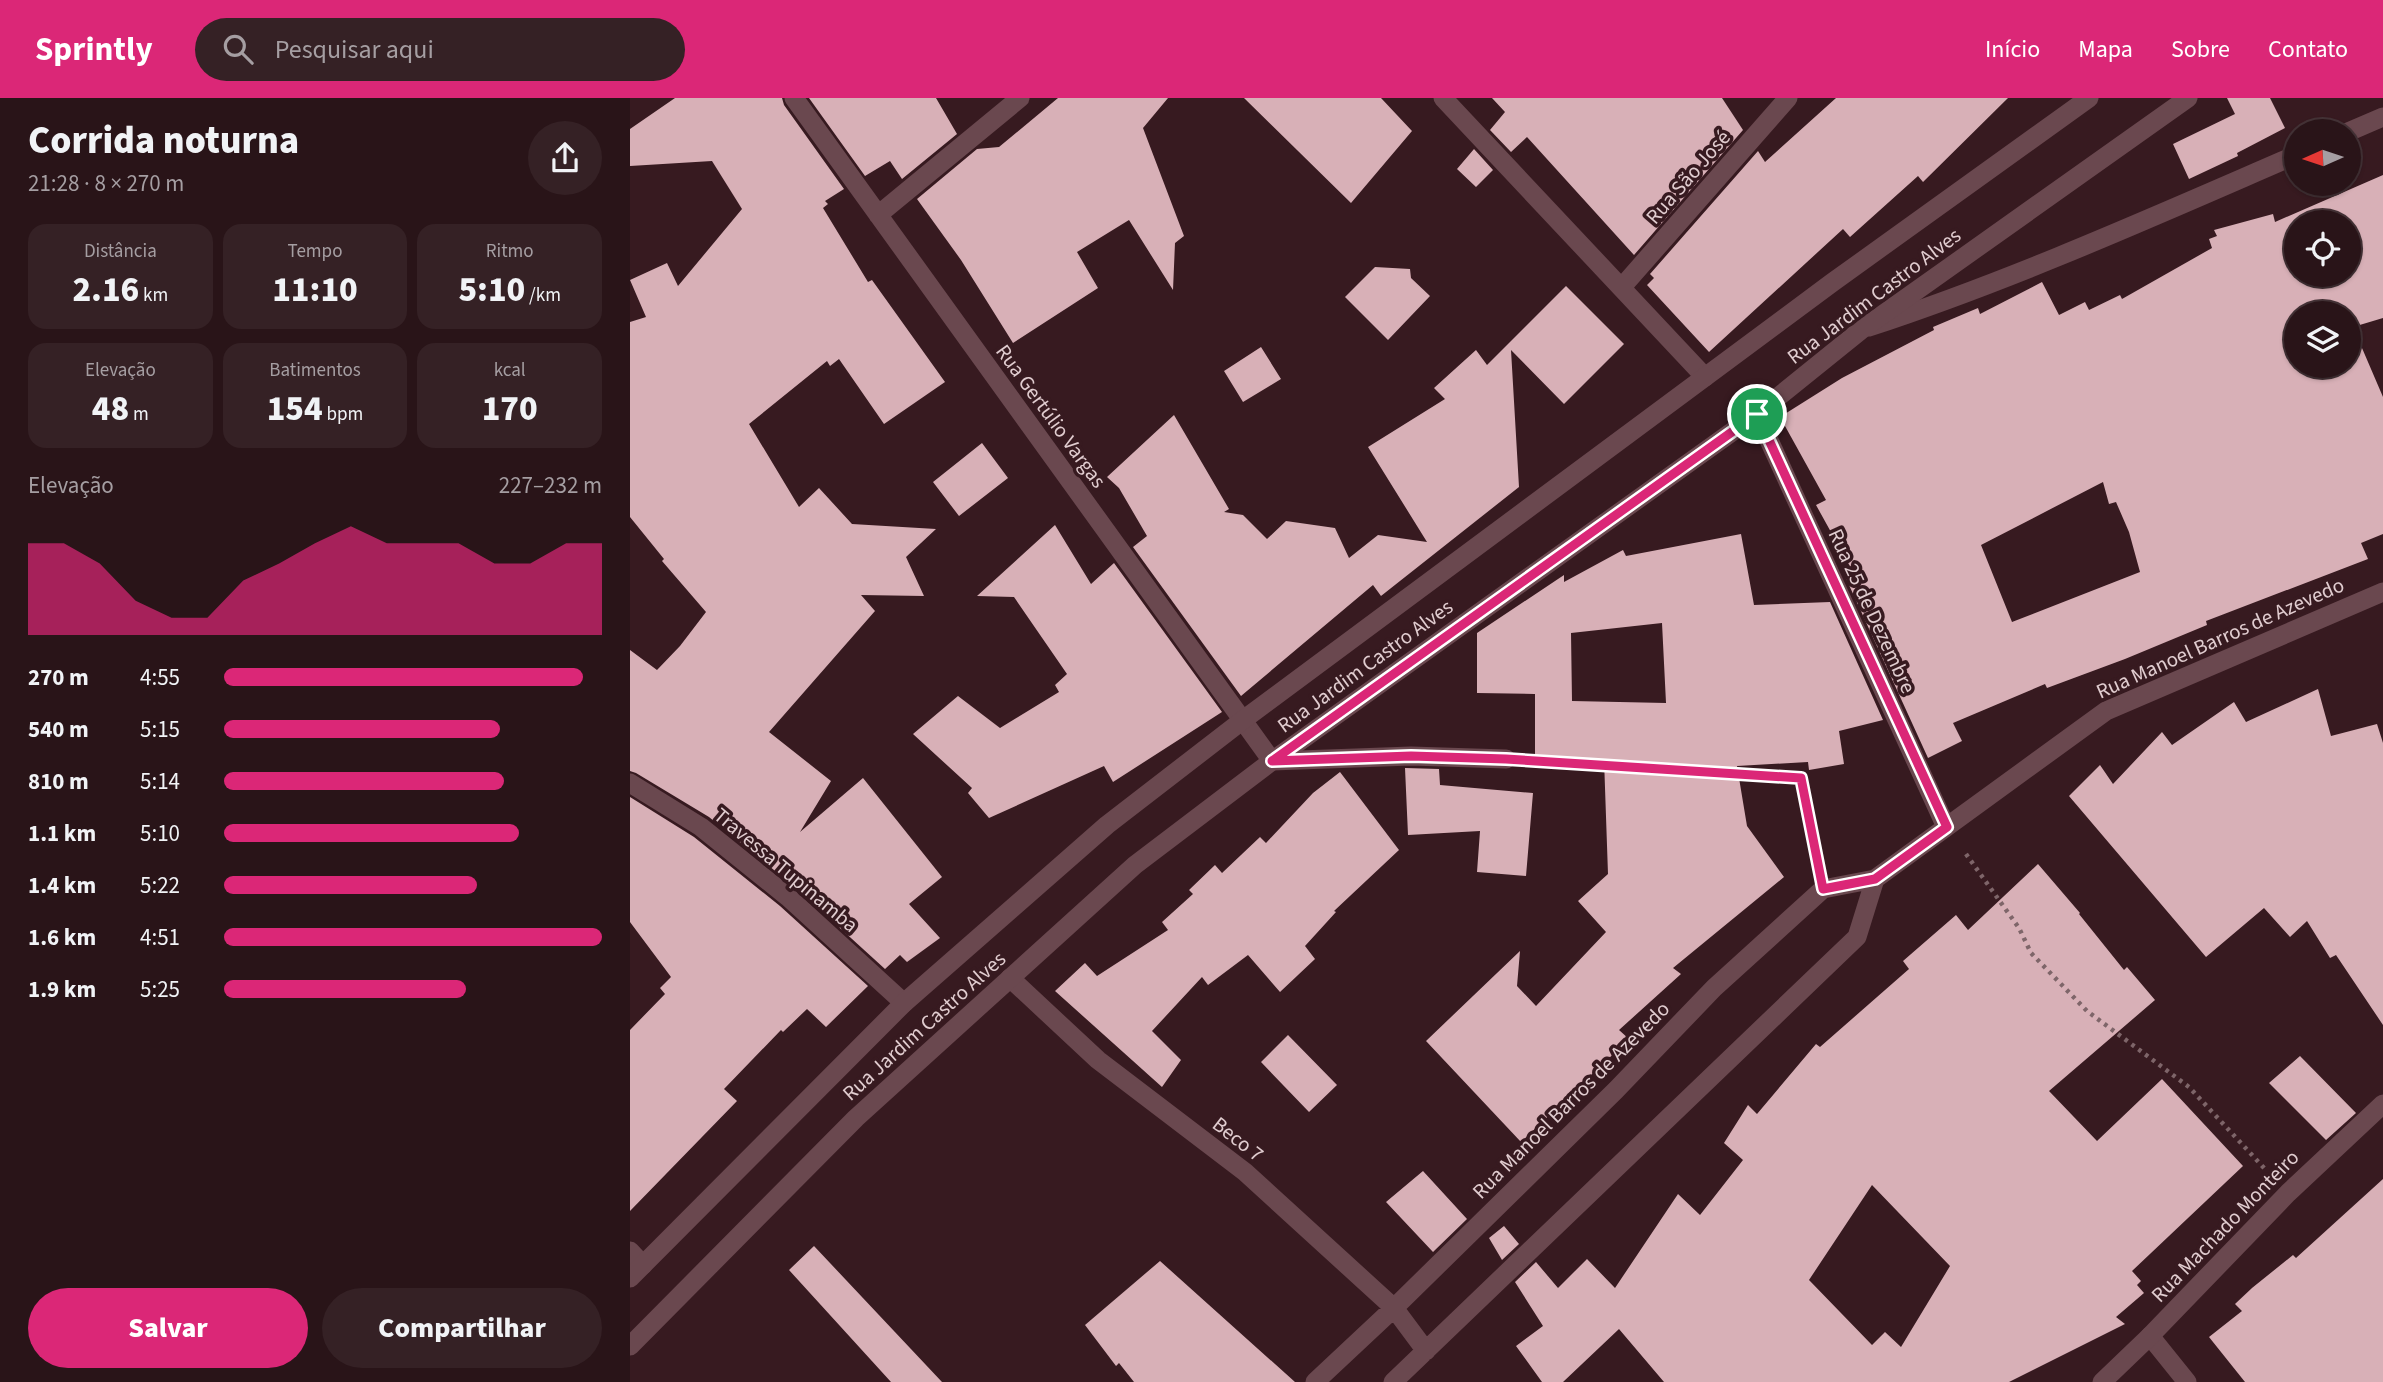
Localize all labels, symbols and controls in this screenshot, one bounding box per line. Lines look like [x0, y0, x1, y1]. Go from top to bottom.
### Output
search box [195, 18, 685, 81]
text: Sprintly [35, 26, 153, 73]
icon: search [219, 30, 257, 68]
text: Pesquisar aqui [275, 31, 434, 68]
text: Início [1985, 32, 2040, 67]
text: Mapa [2078, 32, 2133, 67]
text: Sobre [2171, 32, 2230, 67]
text: Contato [2268, 32, 2348, 67]
text: Corrida noturna [28, 114, 299, 168]
north arrow [2284, 119, 2361, 196]
map controls [2284, 119, 2361, 378]
button: share [528, 121, 602, 195]
street label: Rua São José [1639, 123, 1737, 231]
text: 21:28 · 8 × 270 m [28, 167, 184, 200]
button: locate [2284, 210, 2361, 287]
street label: Rua Jardim Castro Alves [1781, 220, 1967, 371]
text: Distância [84, 238, 157, 265]
text: Tempo [288, 238, 342, 265]
text: Ritmo [486, 238, 534, 265]
text: 2.16 [72, 265, 139, 315]
text: 11:10 [272, 265, 358, 315]
text: 5:10 [458, 265, 525, 315]
text: km [139, 282, 168, 309]
text: /km [525, 282, 561, 309]
button: layers [2284, 301, 2361, 378]
street label: Rua Gertúlio Vargas [989, 338, 1114, 494]
text: Elevação [85, 357, 156, 384]
text: Batimentos [269, 357, 361, 384]
text: kcal [494, 357, 526, 384]
text: 48 [92, 384, 129, 434]
text: 154 [267, 384, 323, 434]
text: 170 [482, 384, 538, 434]
pin [1727, 384, 1787, 444]
icon: arrive [1738, 395, 1776, 433]
text: m [129, 401, 149, 428]
text: bpm [323, 401, 363, 428]
text: Elevação [28, 469, 114, 502]
text: 227–232 m [499, 469, 602, 502]
street label: Rua 25 de Dezembre [1821, 524, 1923, 698]
street label: Rua Manoel Barros de Azevedo [2091, 570, 2349, 706]
street label: Rua Jardim Castro Alves [1271, 592, 1459, 740]
text: 270 m [28, 661, 89, 694]
text: 4:55 [140, 661, 180, 694]
text: 540 m [28, 713, 89, 746]
text: 5:15 [140, 713, 180, 746]
text: 810 m [28, 765, 89, 798]
text: 5:14 [140, 765, 180, 798]
street label: Travessa Tupinamba [707, 801, 865, 939]
text: 1.1 km [28, 817, 96, 850]
text: 5:10 [140, 817, 180, 850]
text: 1.4 km [28, 869, 96, 902]
text: 5:22 [140, 869, 180, 902]
text: 1.6 km [28, 921, 96, 954]
text: 4:51 [140, 921, 180, 954]
street label: Rua Jardim Castro Alves [836, 944, 1012, 1108]
text: 1.9 km [28, 973, 96, 1006]
text: 5:25 [140, 973, 180, 1006]
street label: Rua Manoel Barros de Azevedo [1465, 994, 1677, 1206]
street label: Beco 7 [1206, 1109, 1270, 1169]
street label: Rua Machado Monteiro [2144, 1143, 2306, 1309]
button: Salvar [28, 1288, 308, 1368]
button: Compartilhar [322, 1288, 602, 1368]

